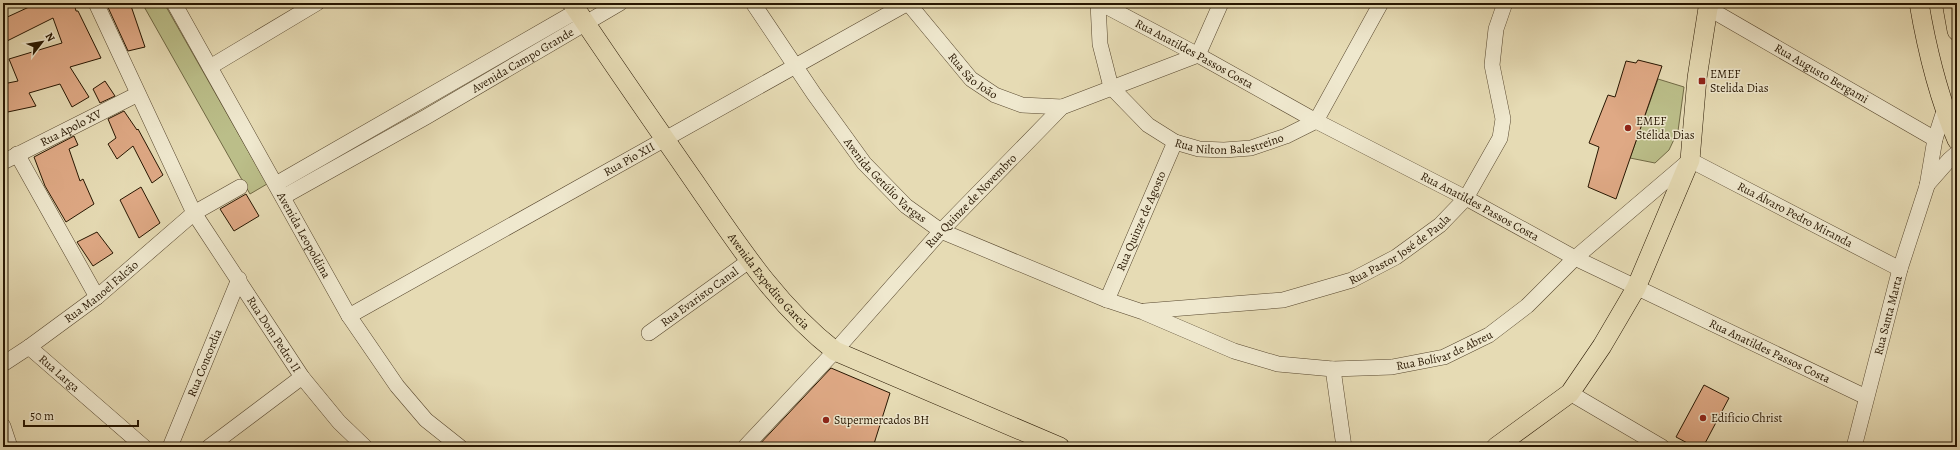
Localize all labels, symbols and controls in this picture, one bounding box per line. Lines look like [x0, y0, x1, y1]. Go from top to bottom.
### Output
street label: Rua Anatildes Passos Costa [1132, 15, 1257, 93]
north arrow [22, 22, 62, 62]
street label: Avenida Campo Grande [468, 24, 577, 97]
text: N [42, 30, 59, 44]
street label: Rua Augusto Bergami [1771, 40, 1872, 107]
street label: Rua São João [944, 49, 1001, 103]
place label: EMEF Stelida Dias [1710, 66, 1769, 96]
marker: EMEF Stelida Dias [1697, 76, 1707, 86]
street label: Rua Apolo XV [37, 105, 105, 150]
place label: EMEF Stélida Dias [1636, 113, 1695, 143]
marker: EMEF Stélida Dias [1623, 123, 1633, 133]
street label: Rua Nilton Balestreino [1173, 129, 1286, 158]
street label: Avenida Getúlio Vargas [840, 134, 930, 226]
street label: Rua Pio XII [601, 138, 658, 180]
street label: Rua Quinze de Novembro [922, 150, 1020, 251]
street label: Rua Quinze de Agosto [1112, 168, 1170, 274]
street label: Rua Anatildes Passos Costa [1418, 168, 1542, 245]
street label: Rua Álvaro Pedro Miranda [1735, 178, 1856, 251]
street label: Avenida Leopoldina [273, 188, 335, 282]
street label: Rua Pastor José de Paula [1346, 211, 1454, 288]
street label: Avenida Expedito Garcia [724, 229, 813, 333]
street label: Rua Manoel Falcão [61, 257, 142, 327]
street label: Rua Evaristo Canal [657, 263, 742, 330]
street label: Rua Santa Marta [1870, 273, 1906, 357]
street label: Rua Dom Pedro II [243, 293, 305, 375]
street label: Rua Anatildes Passos Costa [1707, 315, 1833, 387]
street label: Rua Concordia [183, 326, 226, 399]
street label: Rua Bolívar de Abreu [1395, 326, 1496, 374]
street label: Rua Larga [35, 351, 83, 396]
scale bar [24, 402, 138, 428]
text: 50 m [30, 408, 54, 424]
place label: Edifício Christ [1711, 410, 1783, 426]
place label: Supermercados BH [834, 412, 929, 428]
marker: Edifício Christ [1698, 413, 1708, 423]
marker: Supermercados BH [821, 415, 831, 425]

